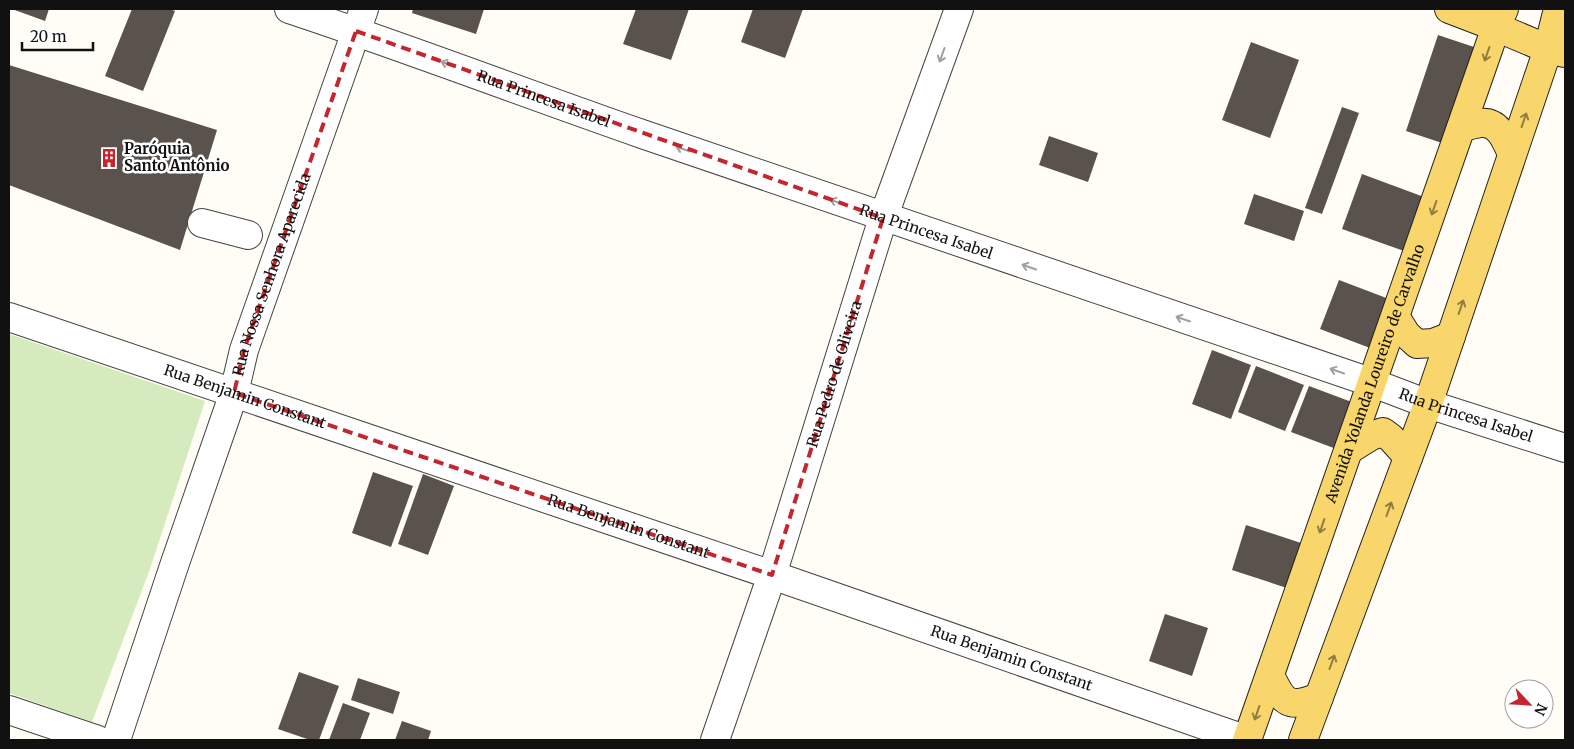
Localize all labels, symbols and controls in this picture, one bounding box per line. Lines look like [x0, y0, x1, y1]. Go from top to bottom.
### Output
scale bar [22, 20, 94, 52]
text: 20 m [30, 27, 67, 46]
one-way arrow [937, 46, 946, 62]
one-way arrow [1482, 46, 1491, 61]
one-way arrow [441, 59, 456, 68]
street label: Rua Princesa Isabel [475, 66, 613, 131]
one-way arrow [1520, 112, 1529, 128]
place label: Paróquia Santo Antônio [124, 139, 229, 175]
one-way arrow [676, 144, 692, 153]
building icon: Paróquia Santo Antônio [98, 147, 120, 169]
street label: Rua Nossa Senhora Aparecida [228, 170, 315, 378]
one-way arrow [830, 197, 845, 206]
street label: Rua Princesa Isabel [857, 200, 996, 263]
one-way arrow [1428, 200, 1438, 216]
street label: Avenida Yolanda Loureiro de Carvalho [1320, 241, 1428, 506]
one-way arrow [1021, 262, 1037, 271]
street label: Rua Pedro de Oliveira [802, 298, 866, 450]
one-way arrow [1456, 299, 1466, 315]
one-way arrow [1175, 314, 1191, 323]
street label: Rua Benjamin Constant [161, 360, 329, 433]
one-way arrow [1329, 366, 1345, 375]
street label: Rua Princesa Isabel [1396, 384, 1536, 446]
street label: Rua Benjamin Constant [545, 490, 713, 562]
one-way arrow [1385, 502, 1394, 518]
one-way arrow [1317, 518, 1326, 534]
street label: Rua Benjamin Constant [928, 621, 1095, 695]
one-way arrow [1328, 655, 1337, 670]
north arrow [1504, 679, 1554, 729]
text: N [1530, 701, 1551, 718]
one-way arrow [1252, 704, 1261, 720]

